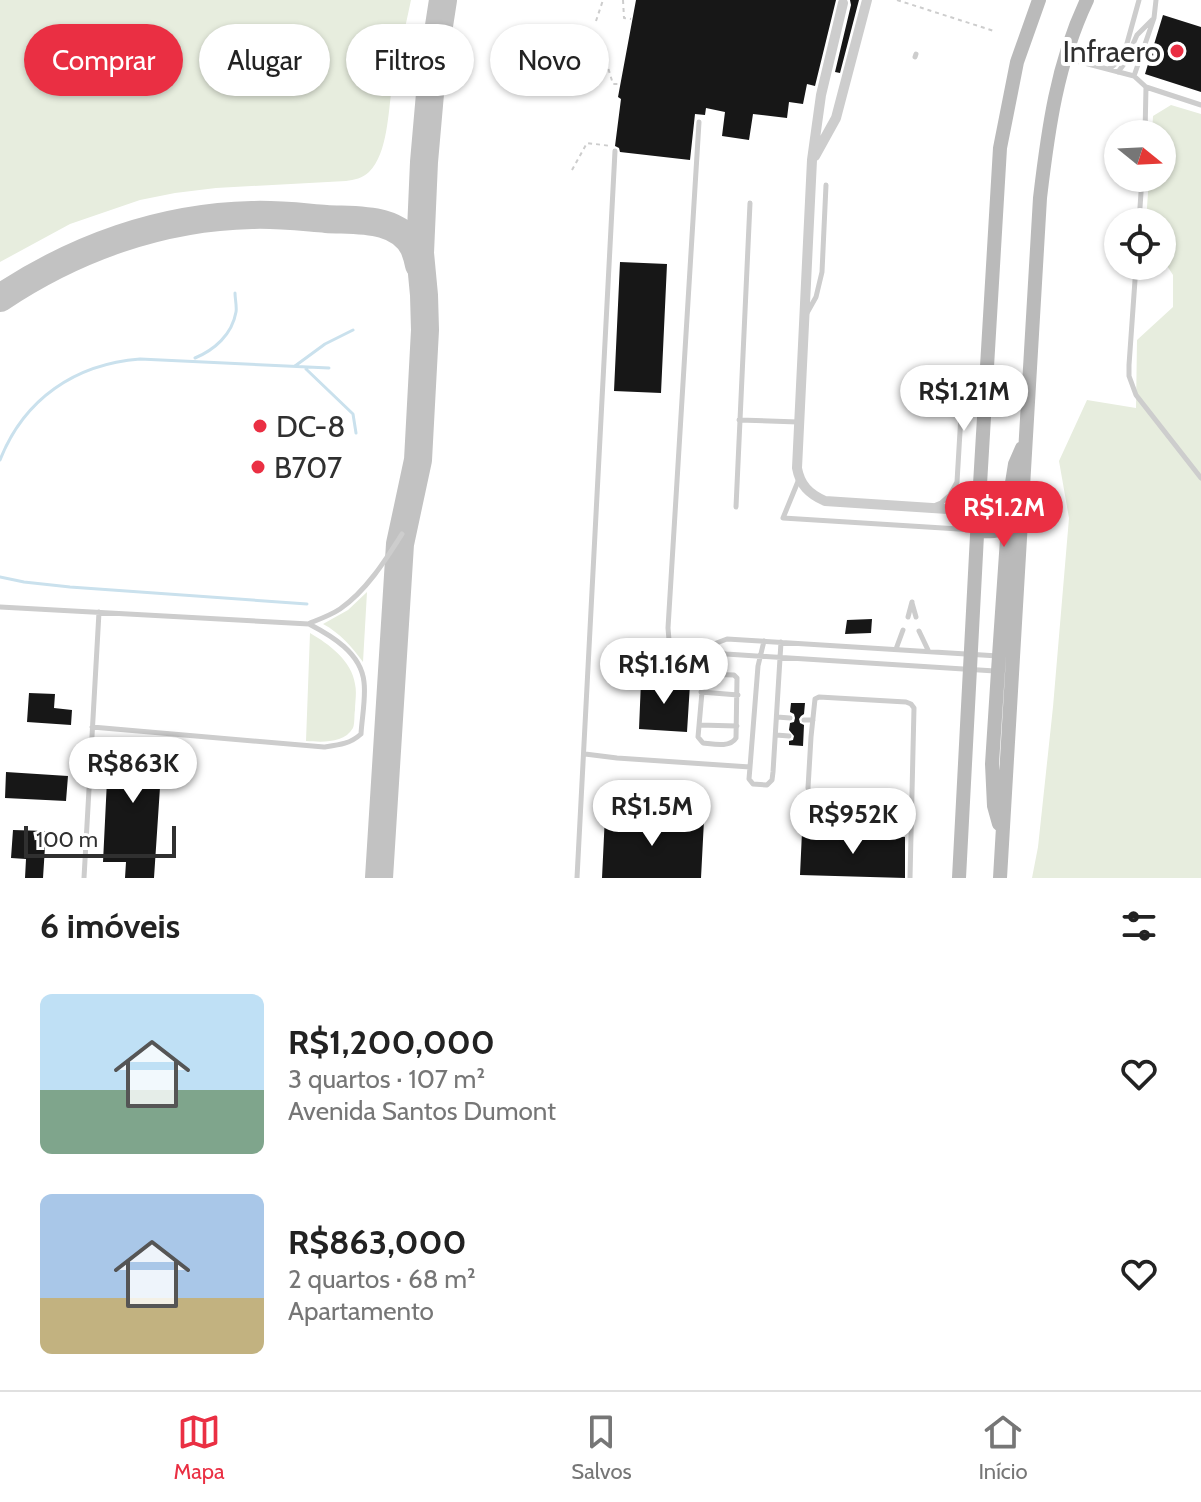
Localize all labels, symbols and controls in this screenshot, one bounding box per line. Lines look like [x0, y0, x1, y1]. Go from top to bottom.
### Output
chip: Comprar [24, 24, 183, 96]
chip: Alugar [199, 24, 330, 96]
chip: Filtros [346, 24, 474, 96]
chip: Novo [490, 24, 609, 96]
place label: Infraero [1062, 33, 1161, 70]
marker: Infraero [1168, 42, 1186, 60]
north arrow [1104, 120, 1176, 192]
map controls [1104, 120, 1176, 280]
button: locate [1104, 208, 1176, 280]
pin: R$1.21M [890, 365, 1038, 433]
text: R$1.21M [918, 375, 1010, 407]
place label: DC-8 [276, 408, 345, 445]
marker: DC-8 [251, 417, 269, 435]
place label: B707 [274, 449, 342, 486]
marker: B707 [249, 458, 267, 476]
pin: R$1.2M [939, 481, 1069, 549]
text: R$1.2M [963, 491, 1045, 523]
pin: R$1.16M [590, 638, 738, 706]
text: R$1.16M [618, 648, 710, 680]
pin: R$863K [68, 737, 198, 805]
text: R$863K [87, 747, 179, 779]
pin: R$1.5M [587, 780, 717, 848]
pin: R$952K [788, 788, 918, 856]
text: R$1.5M [611, 790, 693, 822]
text: R$952K [808, 798, 898, 830]
scale bar [24, 822, 176, 858]
text: 100 m [36, 826, 98, 853]
icon: filters [1117, 904, 1161, 948]
text: 6 imóveis [40, 905, 180, 947]
text: R$1,200,000 [288, 1021, 495, 1063]
icon: home [104, 1026, 200, 1122]
icon: heart [1117, 1052, 1161, 1096]
text: 3 quartos · 107 m² [288, 1063, 485, 1095]
text: Avenida Santos Dumont [288, 1095, 556, 1127]
text: R$863,000 [288, 1221, 467, 1263]
icon: home [104, 1226, 200, 1322]
icon: heart [1117, 1252, 1161, 1296]
text: 2 quartos · 68 m² [288, 1263, 476, 1295]
text: Apartamento [288, 1295, 434, 1327]
tab: Mapa [173, 1410, 225, 1485]
tab: Salvos [571, 1410, 632, 1485]
tab: Início [978, 1410, 1028, 1485]

